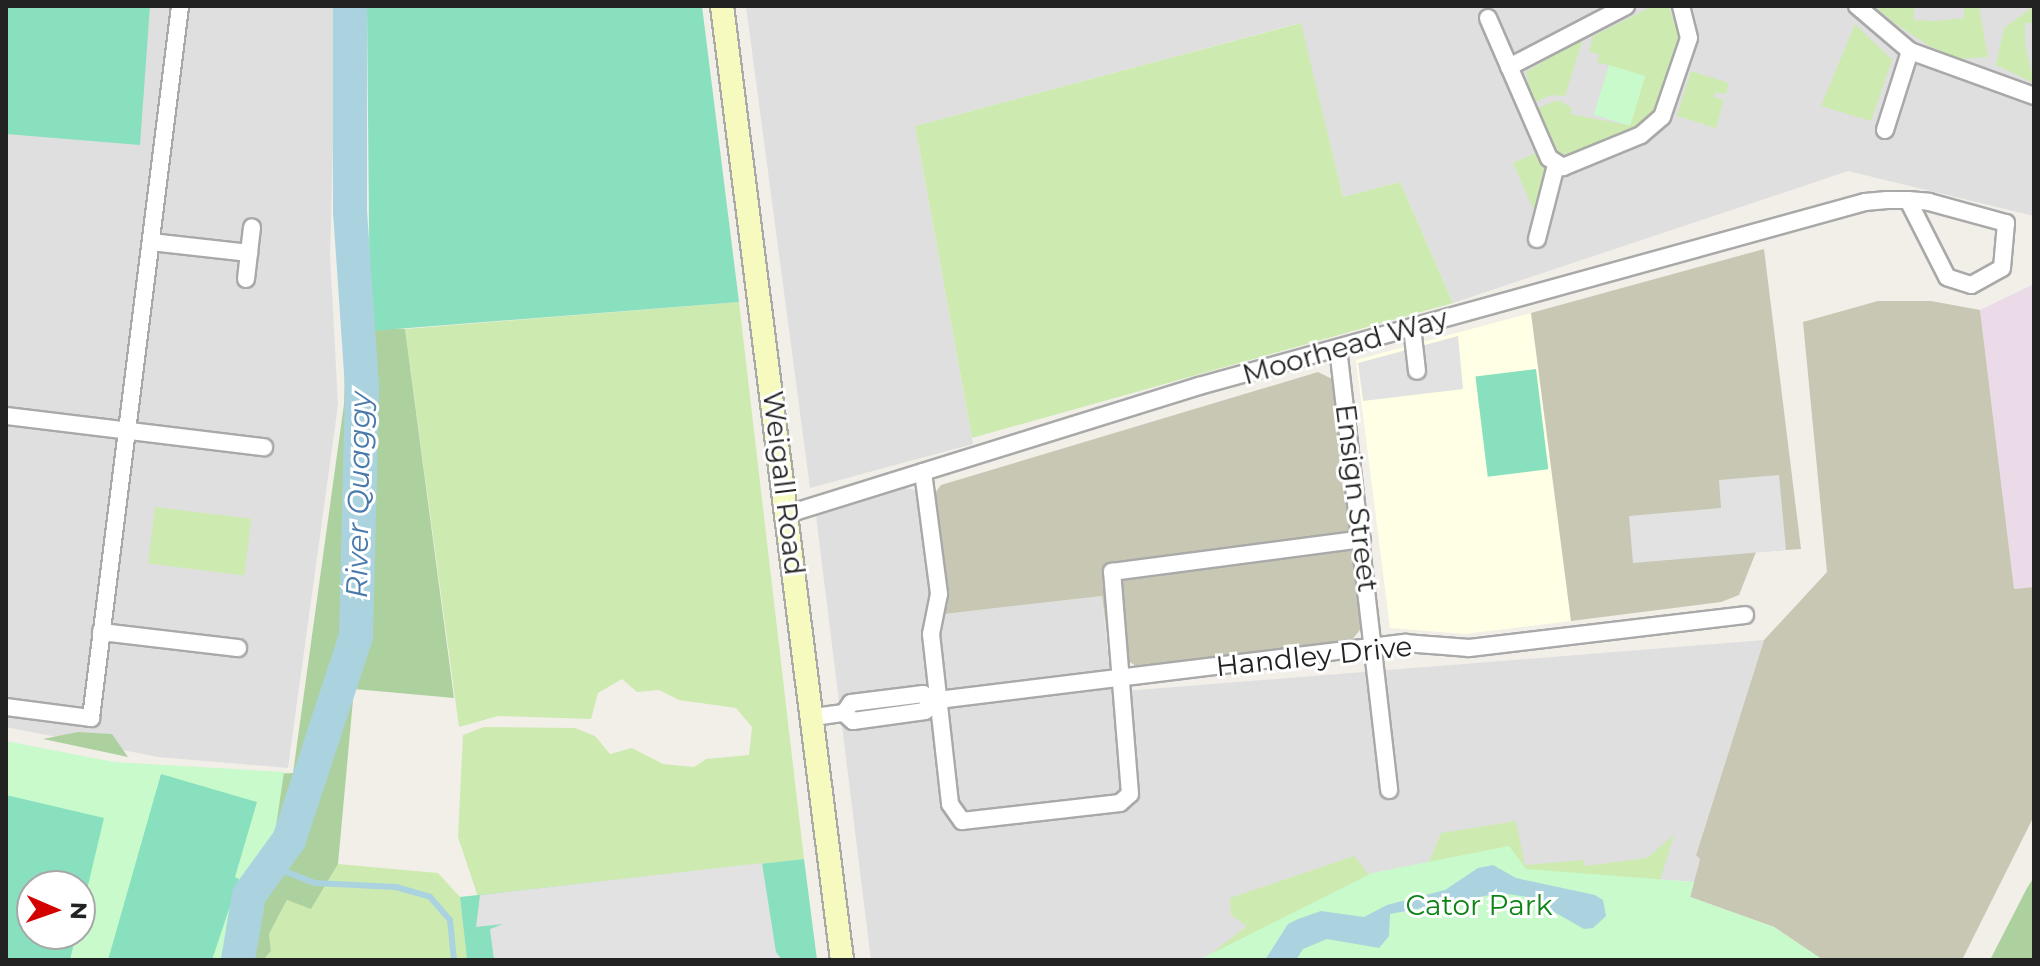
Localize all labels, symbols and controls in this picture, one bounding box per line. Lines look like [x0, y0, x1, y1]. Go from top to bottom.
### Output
street label: Moorhead Way [1239, 301, 1451, 391]
street label: Weigall Road [756, 389, 812, 577]
water label: River Quaggy [339, 391, 379, 599]
street label: Ensign Street [1329, 402, 1385, 594]
street label: Handley Drive [1214, 629, 1414, 683]
north arrow [16, 870, 96, 950]
park label: Cator Park [1405, 888, 1553, 922]
text: N [65, 901, 92, 920]

